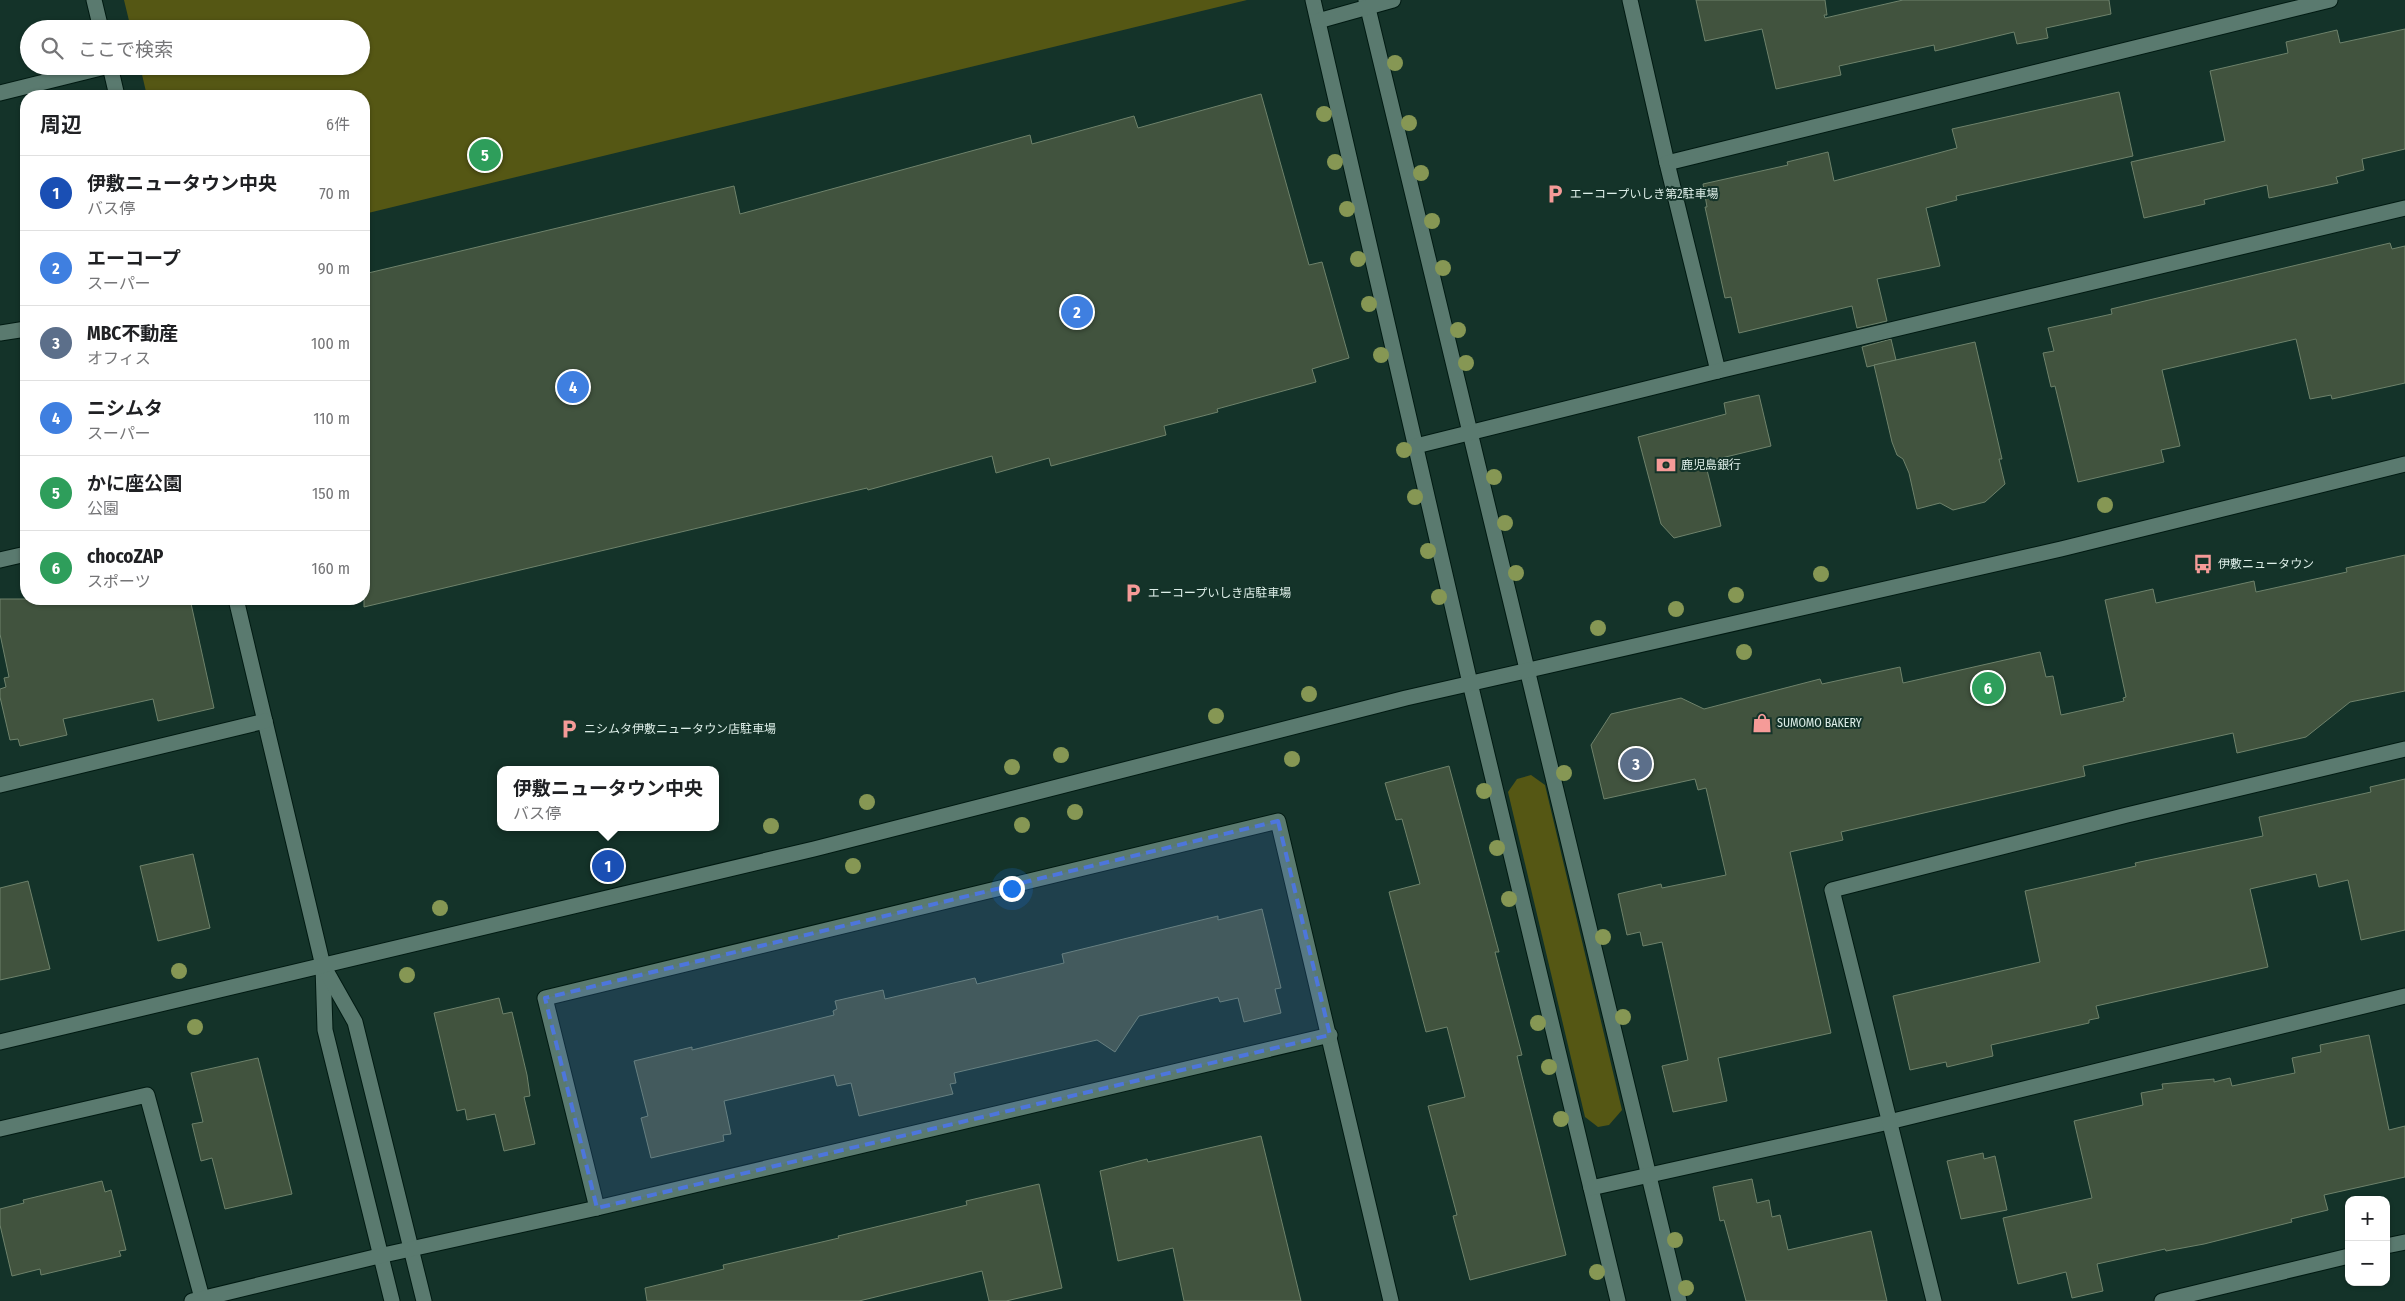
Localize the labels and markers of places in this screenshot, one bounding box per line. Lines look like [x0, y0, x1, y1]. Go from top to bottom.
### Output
pin: 5 [469, 136, 501, 174]
parking icon: エーコープいしき第2駐車場 [1544, 183, 1566, 205]
place label: エーコープいしき第2駐車場 [1570, 187, 1719, 201]
pin: 2 [1061, 293, 1093, 331]
pin: 4 [557, 368, 589, 406]
bank icon: 鹿児島銀行 [1655, 454, 1677, 476]
place label: 鹿児島銀行 [1681, 458, 1741, 472]
bus stop icon: 伊敷ニュータウン [2192, 553, 2214, 575]
place label: 伊敷ニュータウン [2218, 557, 2314, 571]
parking icon: エーコープいしき店駐車場 [1122, 582, 1144, 604]
place label: エーコープいしき店駐車場 [1148, 586, 1291, 600]
pin: 6 [1972, 669, 2004, 707]
shop icon: SUMOMO BAKERY [1751, 712, 1773, 734]
place label: SUMOMO BAKERY [1777, 716, 1862, 730]
parking icon: ニシムタ伊敷ニュータウン店駐車場 [558, 718, 580, 740]
place label: ニシムタ伊敷ニュータウン店駐車場 [584, 722, 776, 736]
pin: 3 [1620, 745, 1652, 783]
pin: 1 [592, 847, 624, 885]

